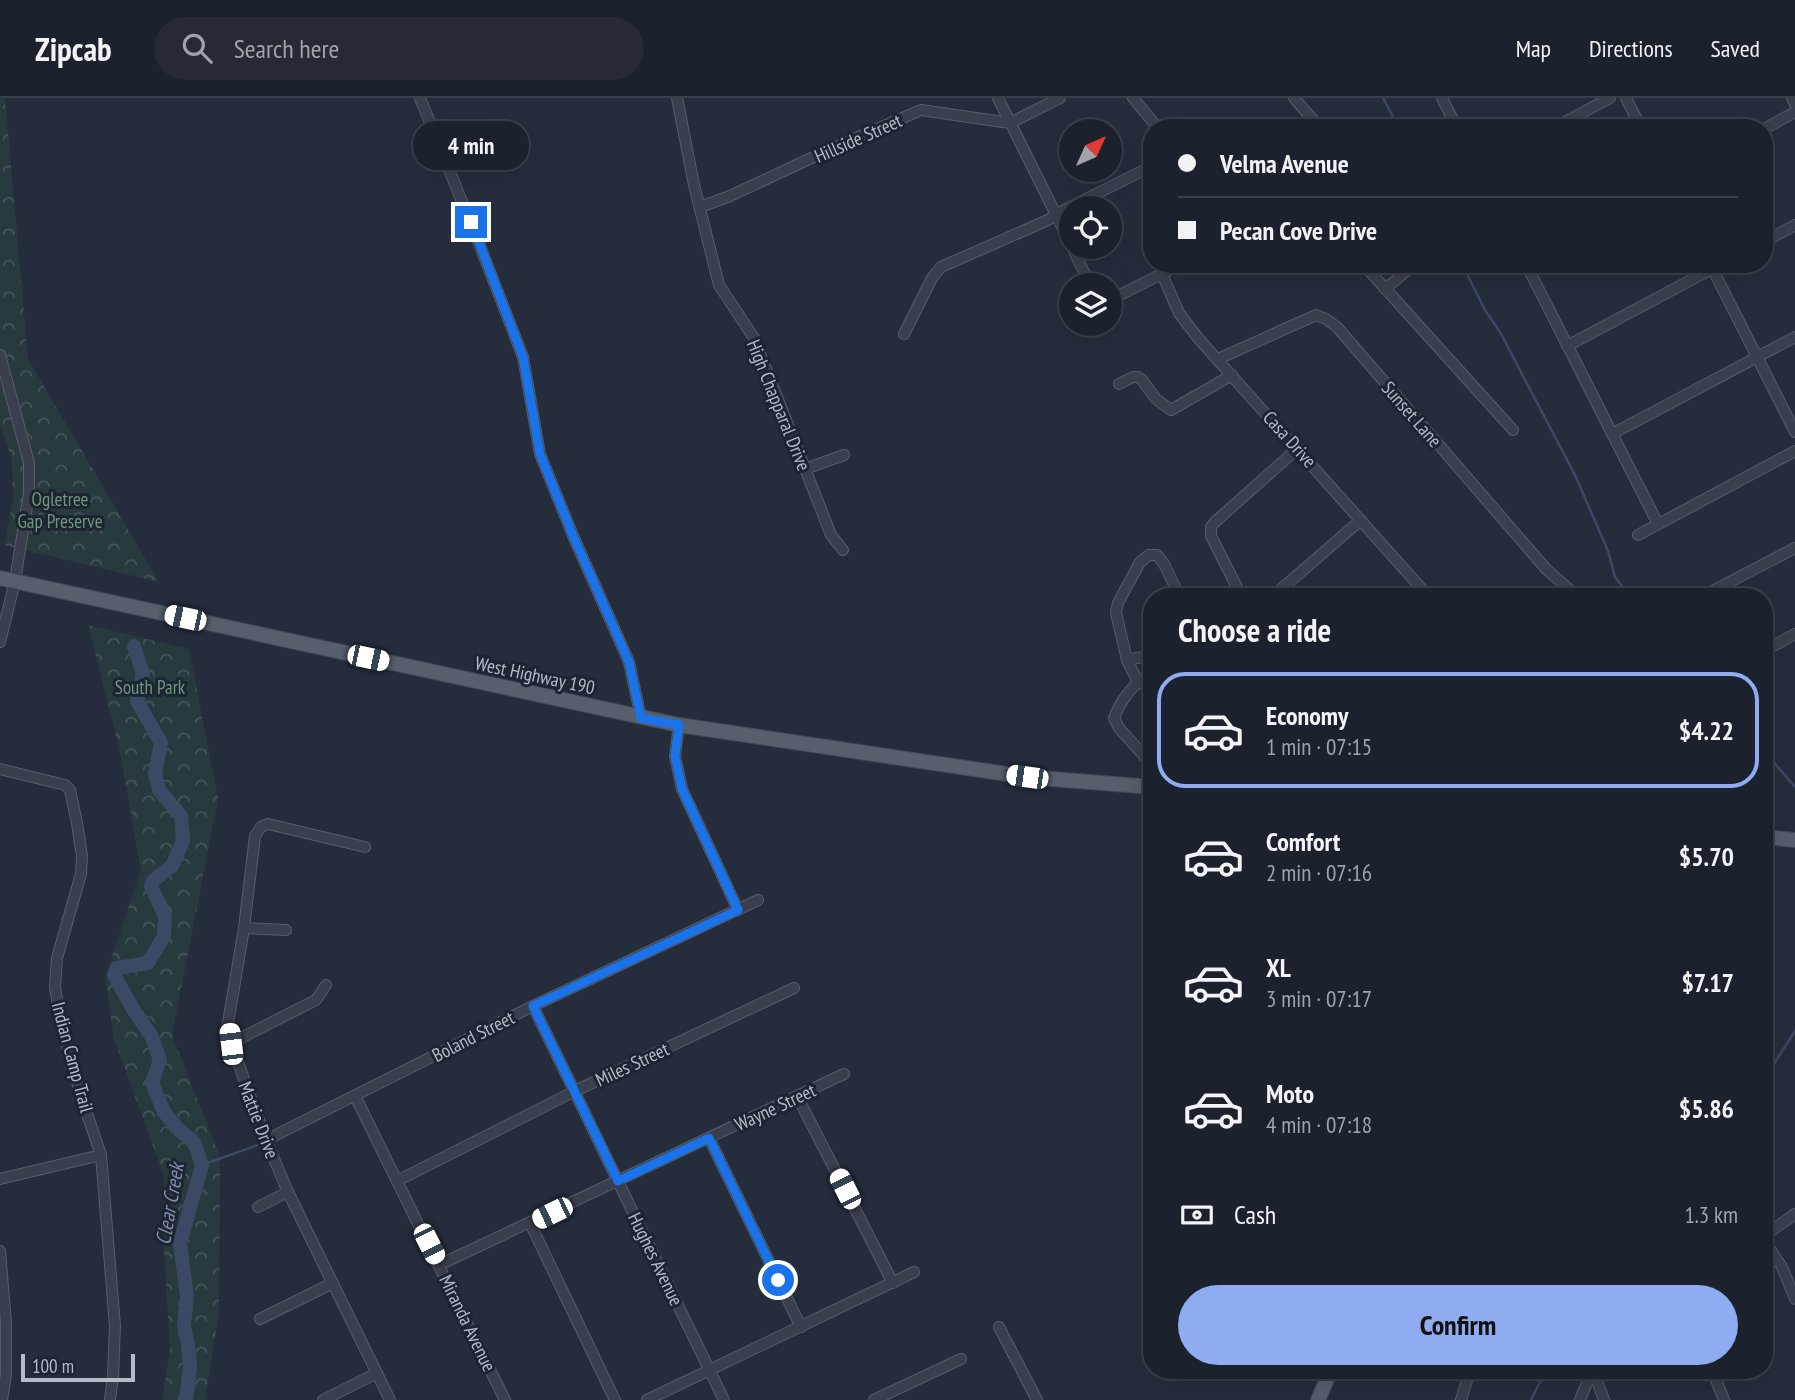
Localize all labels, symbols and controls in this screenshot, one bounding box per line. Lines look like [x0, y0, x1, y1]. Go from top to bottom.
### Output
search box [154, 17, 644, 80]
text: Zipcab [35, 27, 112, 70]
icon: search [178, 29, 216, 67]
text: Search here [234, 32, 339, 65]
text: Map [1516, 33, 1551, 64]
text: Directions [1589, 33, 1673, 64]
text: Saved [1711, 33, 1760, 64]
street label: Hillside Street [811, 108, 906, 168]
north arrow [1059, 119, 1122, 182]
map controls [1059, 119, 1122, 336]
callout: 4 min [413, 121, 529, 170]
text: 4 min [448, 131, 494, 160]
text: Velma Avenue [1220, 147, 1349, 180]
button: locate [1059, 196, 1122, 259]
route end [455, 206, 487, 238]
text: Pecan Cove Drive [1220, 214, 1377, 247]
button: layers [1059, 273, 1122, 336]
street label: High Chapparal Drive [742, 336, 816, 474]
street label: Sunset Lane [1377, 376, 1447, 452]
street label: Casa Drive [1258, 405, 1322, 473]
park label: Ogletree Gap Preserve [17, 487, 103, 533]
car [163, 603, 208, 633]
text: Choose a ride [1178, 609, 1331, 651]
car [346, 643, 391, 673]
street label: West Highway 190 [473, 651, 597, 699]
park label: South Park [115, 675, 186, 699]
icon: car [1182, 699, 1245, 762]
text: Economy [1266, 699, 1348, 732]
text: $4.22 [1679, 714, 1734, 747]
text: 1 min · 07:15 [1266, 732, 1372, 761]
car [1005, 764, 1050, 790]
icon: car [1182, 825, 1245, 888]
text: Comfort [1266, 825, 1340, 858]
text: $5.70 [1679, 840, 1734, 873]
text: 2 min · 07:16 [1266, 858, 1372, 887]
icon: car [1182, 951, 1245, 1014]
text: XL [1266, 951, 1291, 984]
text: $7.17 [1681, 966, 1734, 999]
text: 3 min · 07:17 [1266, 984, 1372, 1013]
street label: Indian Camp Trail [47, 999, 99, 1115]
street label: Boland Street [428, 1005, 519, 1067]
car [219, 1022, 244, 1066]
street label: Miles Street [591, 1036, 673, 1091]
icon: car [1182, 1077, 1245, 1140]
text: Moto [1266, 1077, 1314, 1110]
street label: Mattie Drive [233, 1078, 285, 1162]
street label: Wayne Street [731, 1078, 820, 1136]
text: $5.86 [1679, 1092, 1734, 1125]
text: 4 min · 07:18 [1266, 1110, 1372, 1139]
water label: Clear Creek [149, 1158, 190, 1247]
car [827, 1166, 864, 1212]
car [529, 1194, 576, 1232]
icon: cash [1178, 1196, 1216, 1234]
text: Cash [1234, 1198, 1276, 1231]
text: 1.3 km [1684, 1200, 1738, 1229]
street label: Hughes Avenue [623, 1208, 689, 1310]
car [411, 1221, 448, 1267]
route start [762, 1264, 794, 1296]
street label: Miranda Avenue [434, 1271, 502, 1375]
button: Confirm [1178, 1285, 1738, 1365]
scale bar [21, 1351, 135, 1383]
text: 100 m [32, 1354, 74, 1378]

